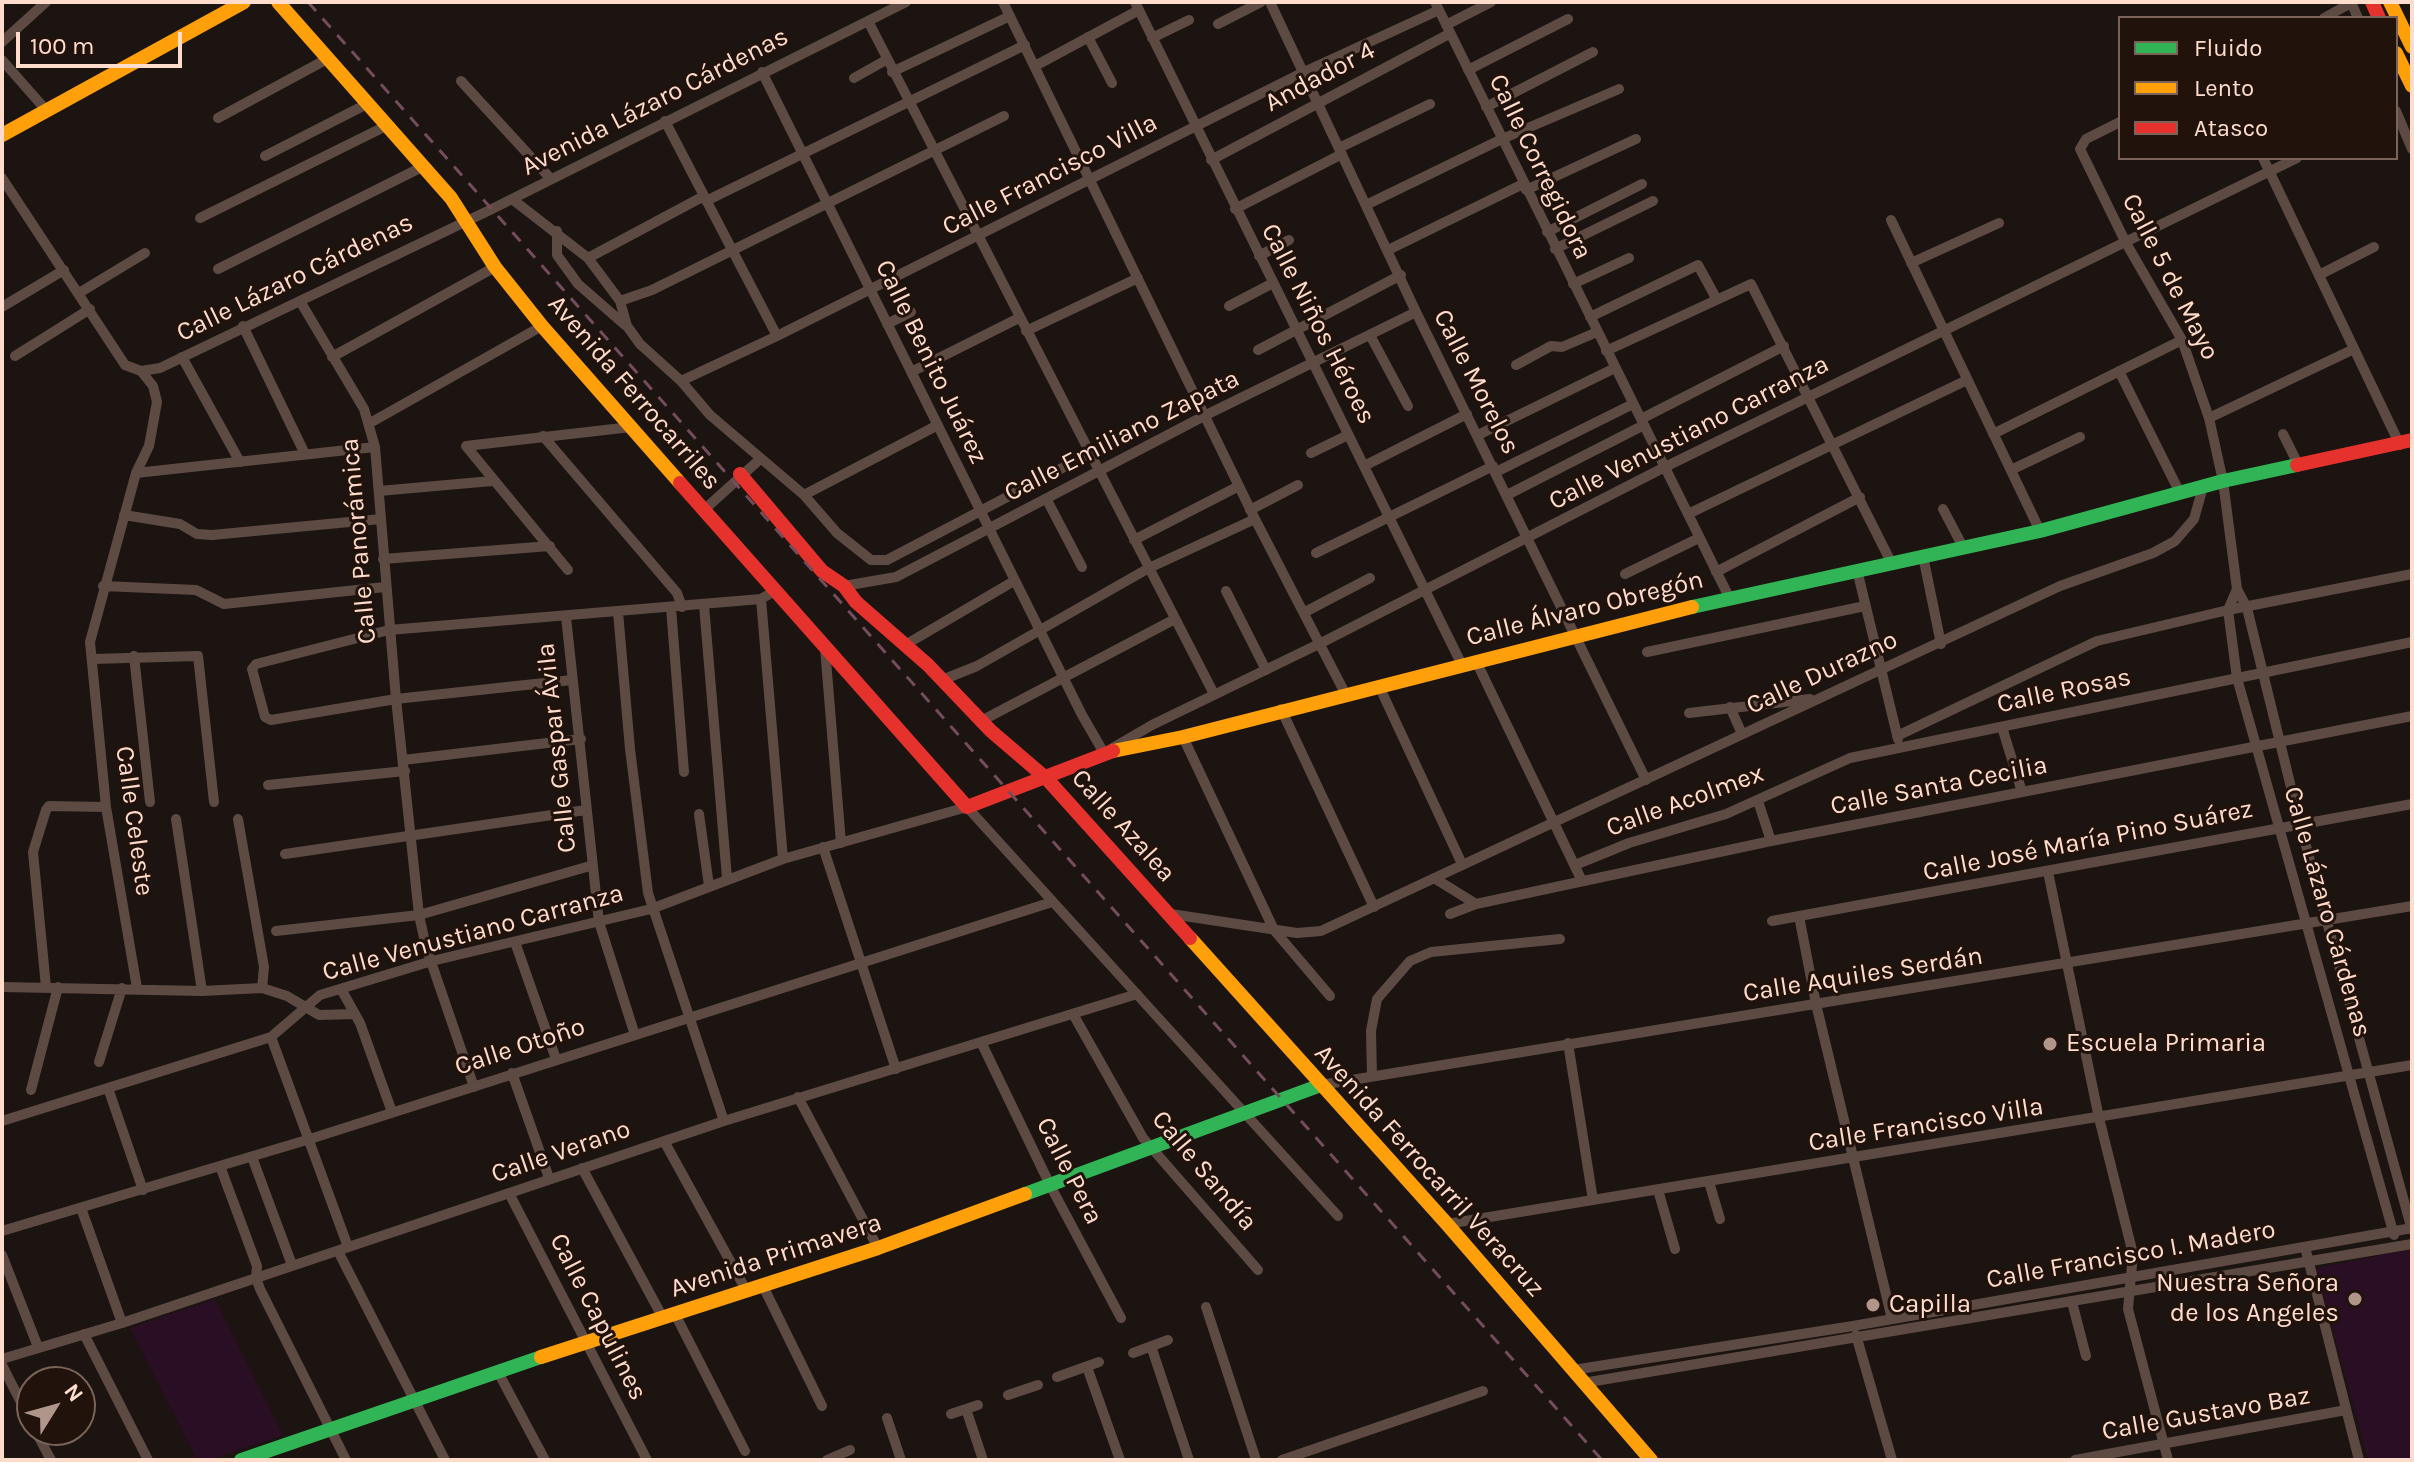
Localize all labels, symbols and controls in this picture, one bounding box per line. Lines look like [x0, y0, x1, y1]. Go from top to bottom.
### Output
scale bar [20, 16, 186, 66]
legend [2118, 16, 2398, 160]
street label: Avenida Lázaro Cárdenas [516, 21, 794, 183]
text: 100 m [30, 32, 95, 60]
text: Fluido [2194, 34, 2262, 62]
street label: Andador 4 [1260, 35, 1380, 119]
street label: Calle Corregidora [1482, 69, 1598, 265]
text: Lento [2194, 74, 2254, 102]
street label: Calle Francisco Villa [937, 107, 1163, 243]
text: Atasco [2194, 114, 2268, 142]
street label: Calle 5 de Mayo [2115, 188, 2225, 366]
street label: Calle Lázaro Cárdenas [172, 207, 418, 349]
street label: Calle Niños Héroes [1254, 218, 1382, 430]
street label: Calle Benito Juárez [868, 255, 994, 469]
street label: Avenida Ferrocarriles [541, 289, 727, 497]
street label: Calle Morelos [1426, 304, 1526, 460]
street label: Calle Venustiano Carranza [1544, 349, 1834, 517]
street label: Calle Emiliano Zapata [999, 363, 1245, 509]
street label: Calle Panorámica [334, 437, 384, 645]
street label: Calle Álvaro Obregón [1463, 564, 1707, 654]
street label: Calle Durazno [1741, 624, 1903, 722]
street label: Calle Gaspar Ávila [530, 641, 584, 855]
street label: Calle Rosas [1994, 662, 2134, 720]
street label: Calle Celeste [108, 744, 160, 898]
street label: Calle Santa Cecilia [1828, 750, 2050, 822]
street label: Calle Acolmex [1602, 758, 1768, 844]
street label: Calle Azalea [1064, 763, 1182, 889]
street label: Calle Lázaro Cárdenas [2276, 783, 2378, 1041]
street label: Calle José María Pino Suárez [1920, 794, 2256, 888]
street label: Calle Venustiano Carranza [319, 878, 627, 988]
street label: Calle Aquiles Serdán [1741, 941, 1985, 1009]
street label: Calle Otoño [451, 1011, 589, 1083]
place label: Escuela Primaria [2066, 1028, 2266, 1060]
marker: Escuela Primaria [2041, 1035, 2059, 1053]
street label: Avenida Ferrocarril Veracruz [1307, 1038, 1551, 1304]
street label: Calle Francisco Villa [1806, 1091, 2046, 1159]
street label: Calle Sandía [1145, 1104, 1263, 1238]
street label: Calle Pera [1029, 1112, 1109, 1230]
street label: Calle Verano [487, 1114, 635, 1190]
street label: Avenida Primavera [666, 1207, 886, 1305]
street label: Calle Francisco I. Madero [1984, 1214, 2278, 1296]
street label: Calle Capulines [543, 1228, 653, 1406]
place label: Nuestra Señora de los Angeles [2156, 1268, 2339, 1330]
place label: Capilla [1889, 1289, 1971, 1321]
marker: Nuestra Señora de los Angeles [2346, 1290, 2364, 1308]
marker: Capilla [1864, 1296, 1882, 1314]
north arrow [16, 1366, 96, 1446]
text: N [58, 1379, 89, 1407]
street label: Calle Gustavo Baz [2099, 1380, 2313, 1448]

